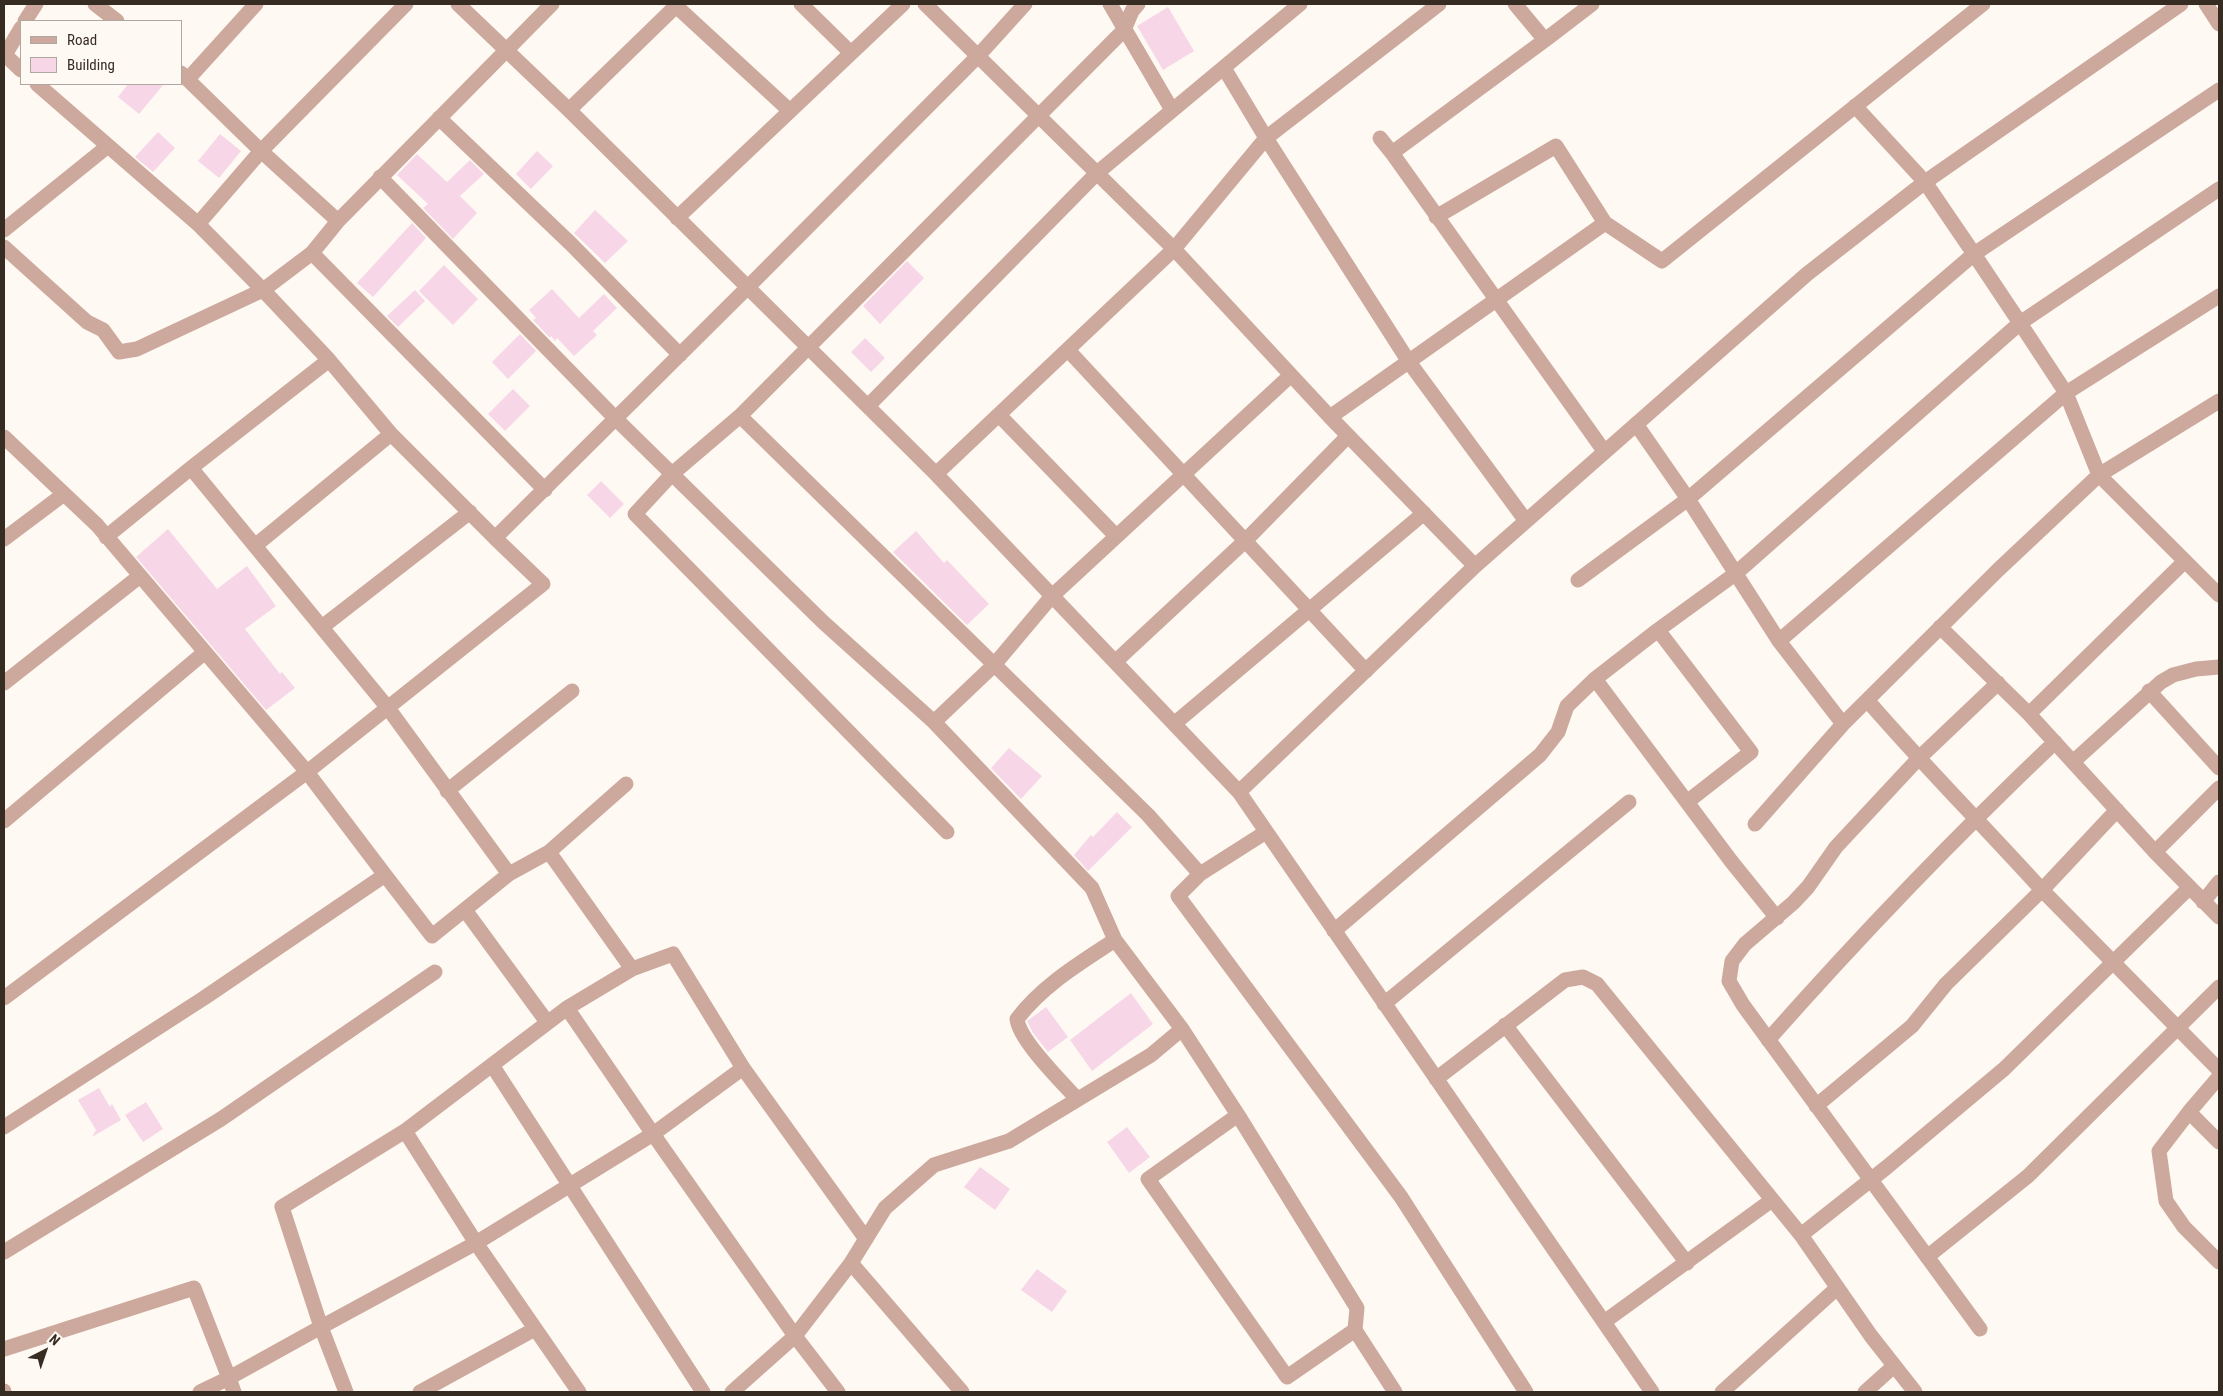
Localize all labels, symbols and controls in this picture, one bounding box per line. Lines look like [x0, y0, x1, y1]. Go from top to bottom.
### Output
legend [20, 20, 182, 85]
text: Road [67, 31, 97, 49]
text: Building [67, 56, 115, 74]
north arrow [20, 1326, 70, 1376]
text: N [46, 1331, 63, 1349]

